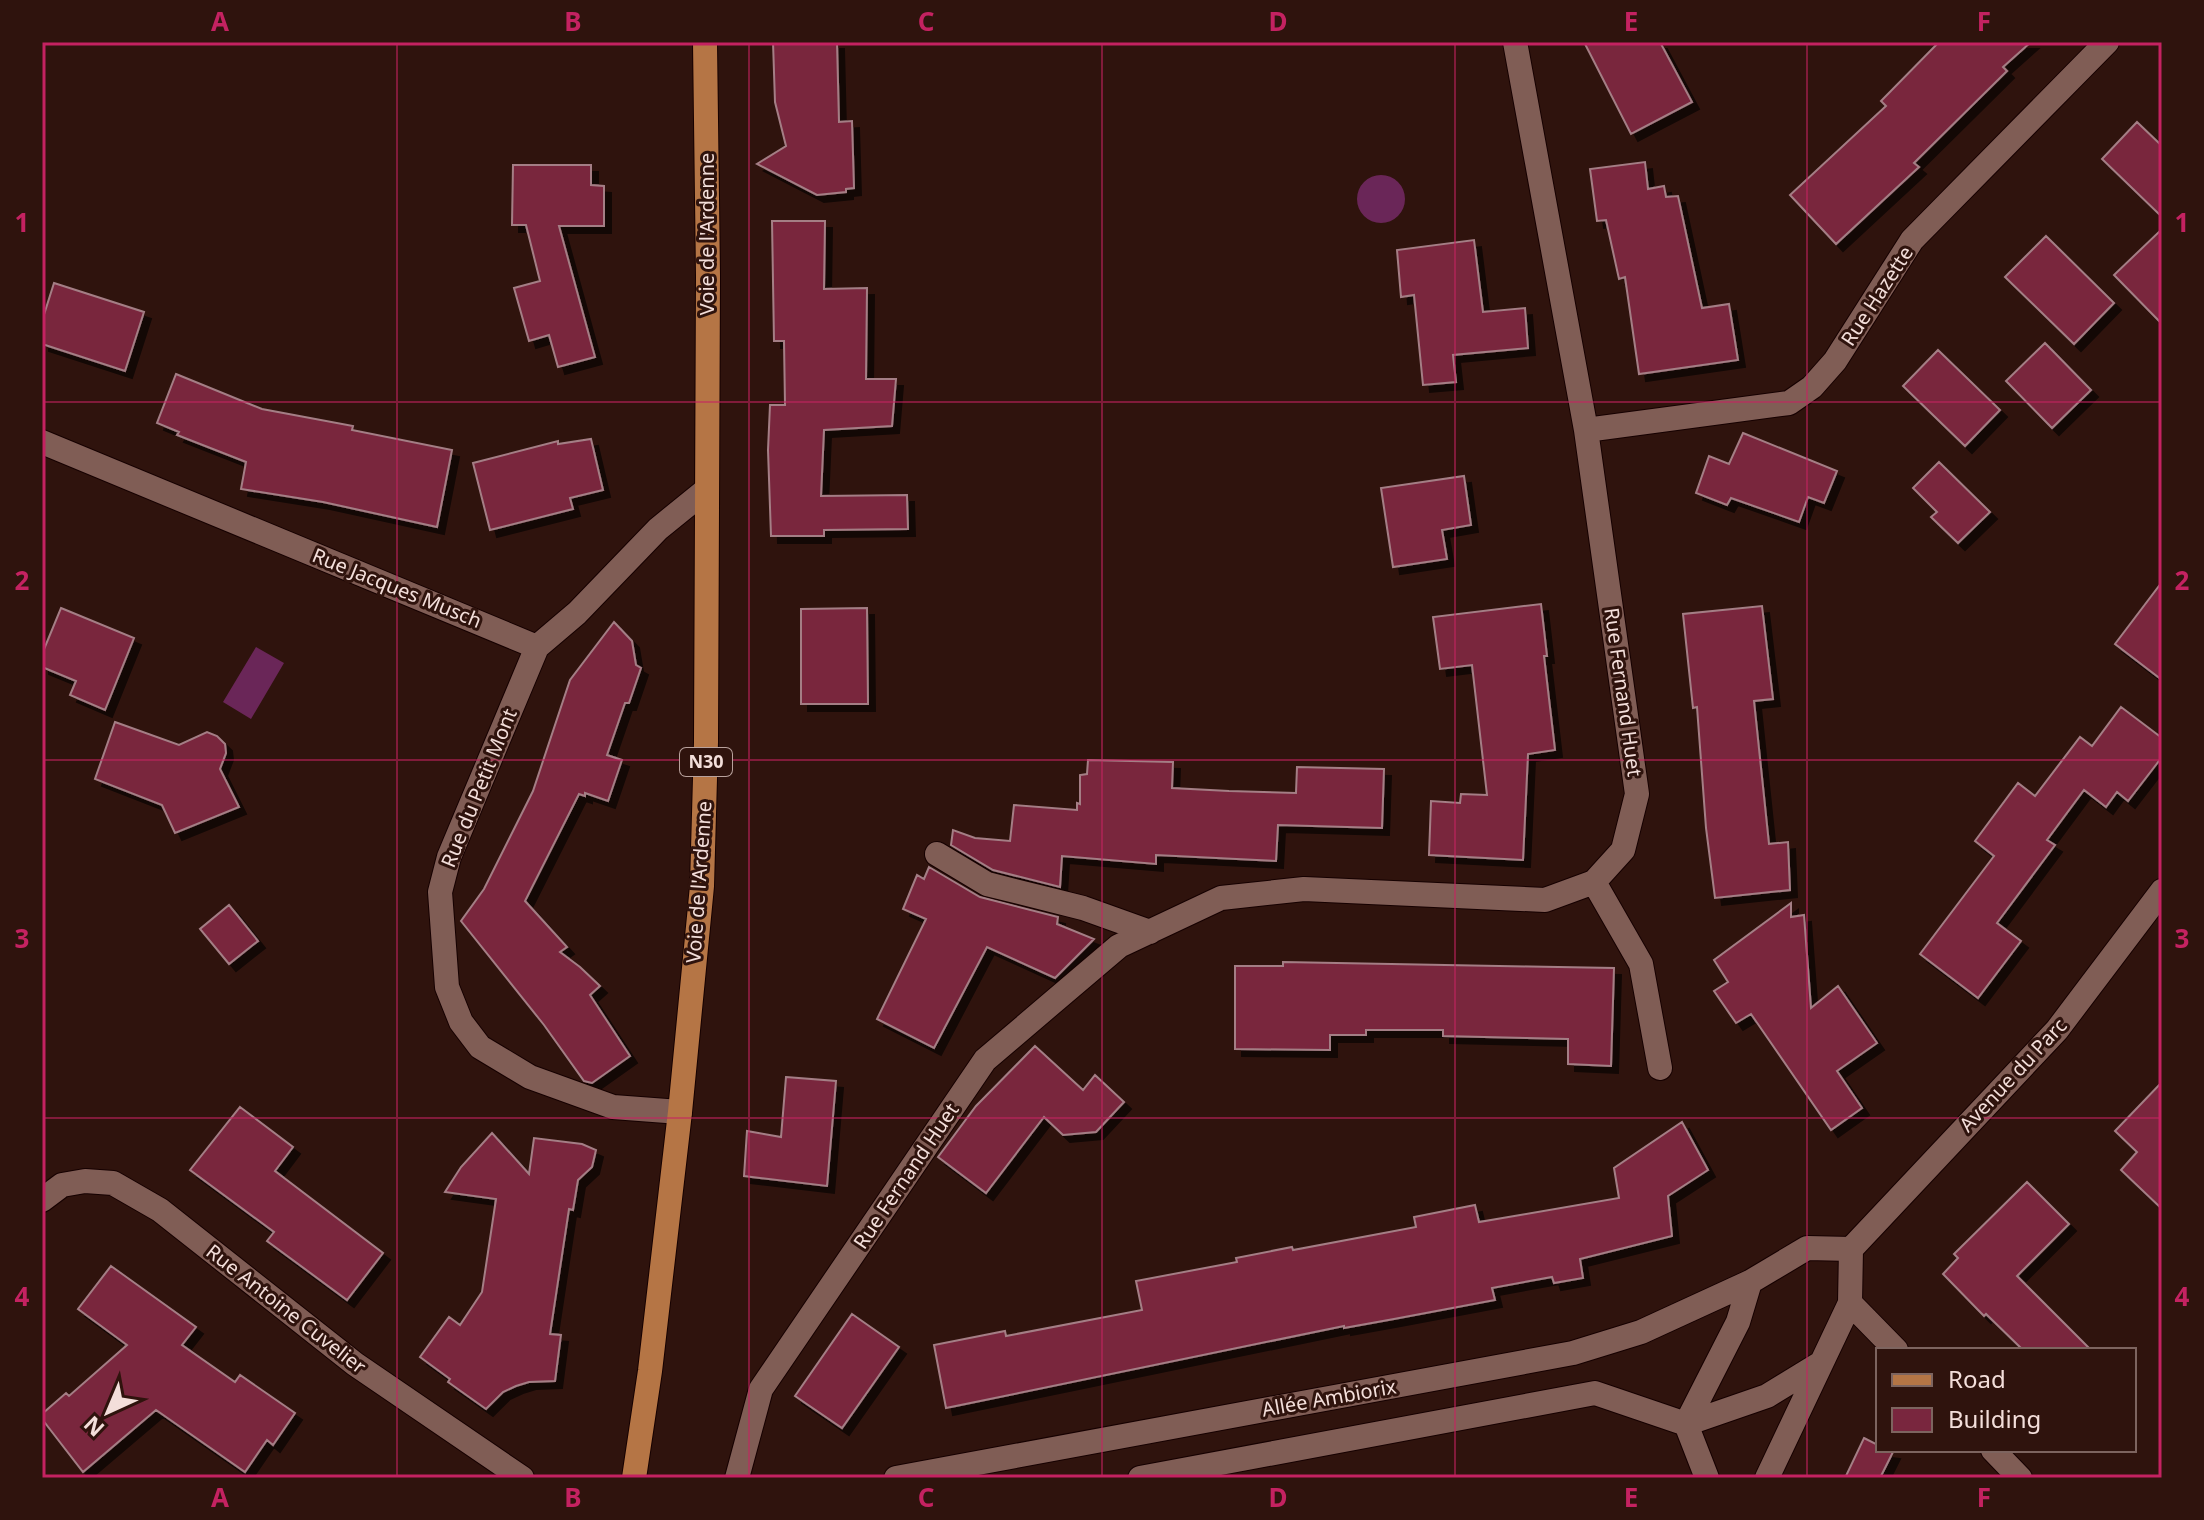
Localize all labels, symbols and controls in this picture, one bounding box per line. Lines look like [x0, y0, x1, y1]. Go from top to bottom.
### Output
text: A [211, 3, 229, 39]
text: B [564, 3, 582, 39]
text: C [918, 3, 934, 39]
text: D [1268, 3, 1288, 39]
text: E [1624, 3, 1638, 39]
text: F [1977, 3, 1991, 39]
street label: Voie de l'Ardenne [693, 153, 720, 315]
text: 1 [15, 204, 29, 240]
text: 1 [2175, 204, 2189, 240]
street label: Rue Hazette [1834, 241, 1919, 351]
street label: Rue Jacques Musch [309, 541, 486, 634]
text: 2 [15, 562, 30, 598]
text: 2 [2175, 562, 2190, 598]
street label: Rue Fernand Huet [1598, 606, 1649, 778]
street label: Rue du Petit Mont [434, 704, 523, 871]
road number: N30 [680, 748, 732, 776]
street label: Voie de l'Ardenne [679, 800, 718, 964]
text: 3 [15, 920, 29, 956]
text: 3 [2175, 920, 2189, 956]
street label: Avenue du Parc [1953, 1012, 2072, 1137]
street label: Rue Fernand Huet [847, 1098, 964, 1254]
street label: Rue Antoine Cuvelier [201, 1238, 372, 1380]
text: 4 [15, 1278, 30, 1314]
text: 4 [2175, 1278, 2190, 1314]
legend [1876, 1348, 2136, 1452]
text: Road [1948, 1362, 2006, 1395]
north arrow [68, 1372, 148, 1452]
street label: Allée Ambiorix [1260, 1372, 1399, 1423]
text: Building [1948, 1402, 2041, 1435]
text: N [77, 1410, 110, 1444]
text: A [211, 1479, 229, 1515]
text: B [564, 1479, 582, 1515]
text: C [918, 1479, 934, 1515]
text: D [1268, 1479, 1288, 1515]
text: E [1624, 1479, 1638, 1515]
text: F [1977, 1479, 1991, 1515]

